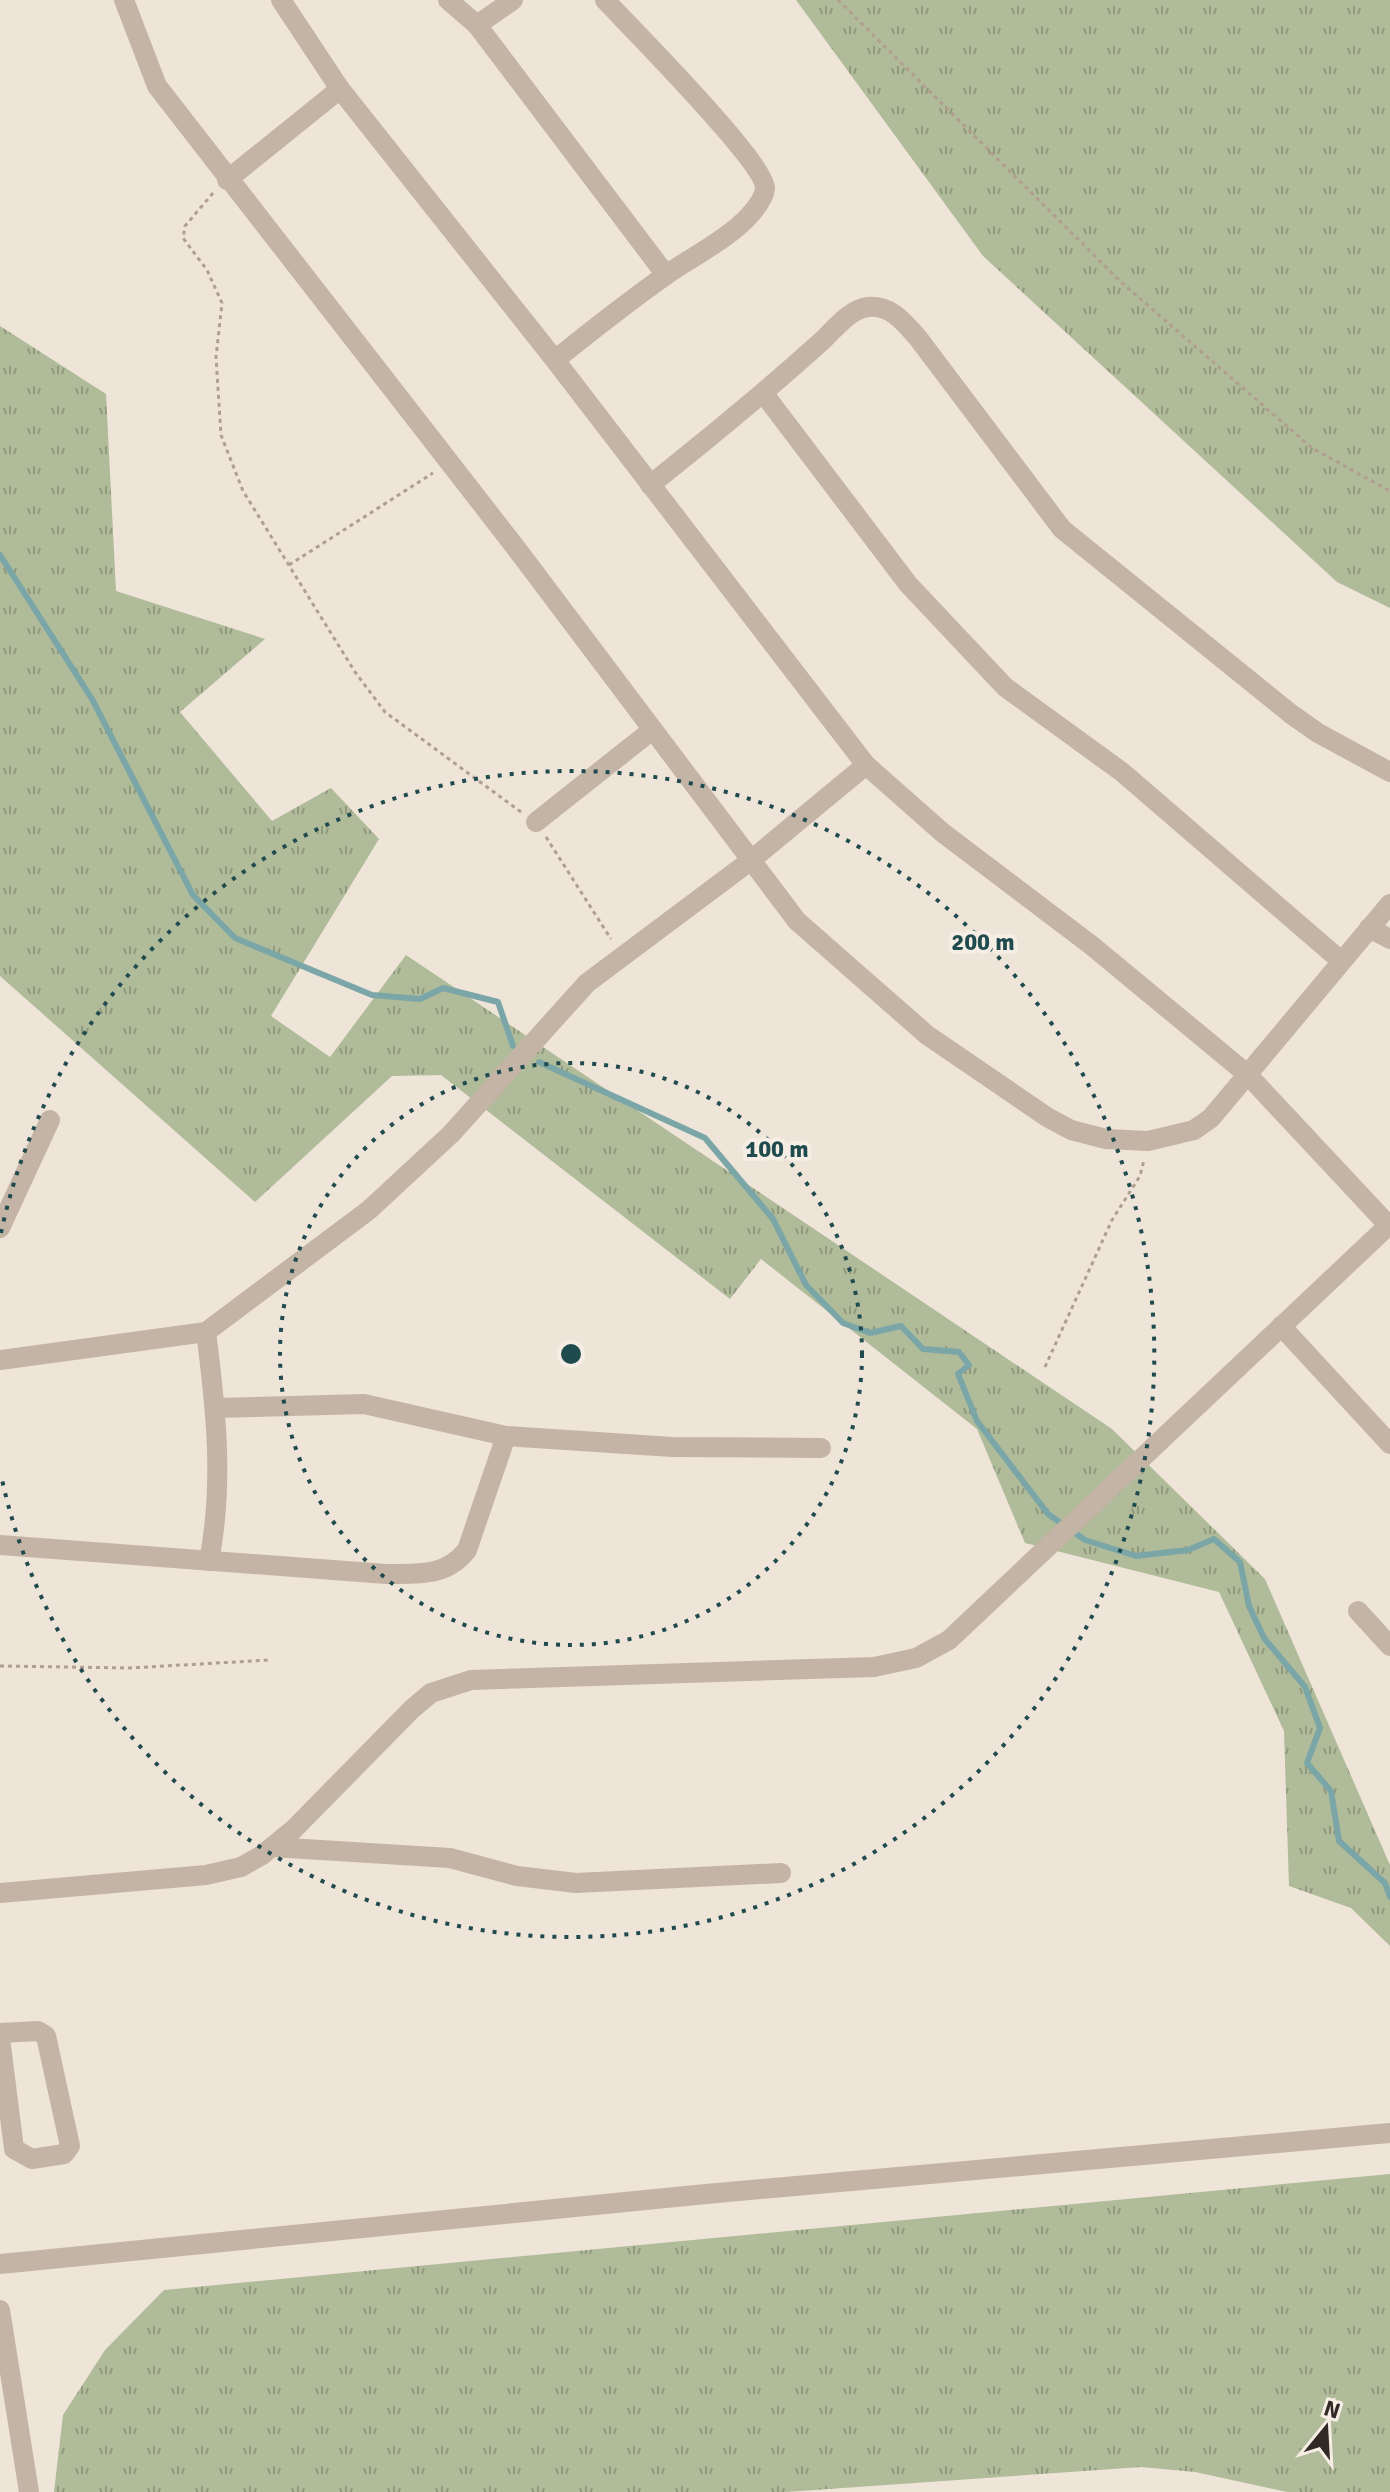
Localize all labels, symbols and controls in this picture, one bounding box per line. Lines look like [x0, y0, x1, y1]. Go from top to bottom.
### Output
text: 200 m [951, 927, 1015, 957]
text: 100 m [745, 1134, 809, 1164]
centre of rings [557, 1340, 585, 1368]
north arrow [1286, 2388, 1366, 2468]
text: N [1321, 2394, 1343, 2425]

